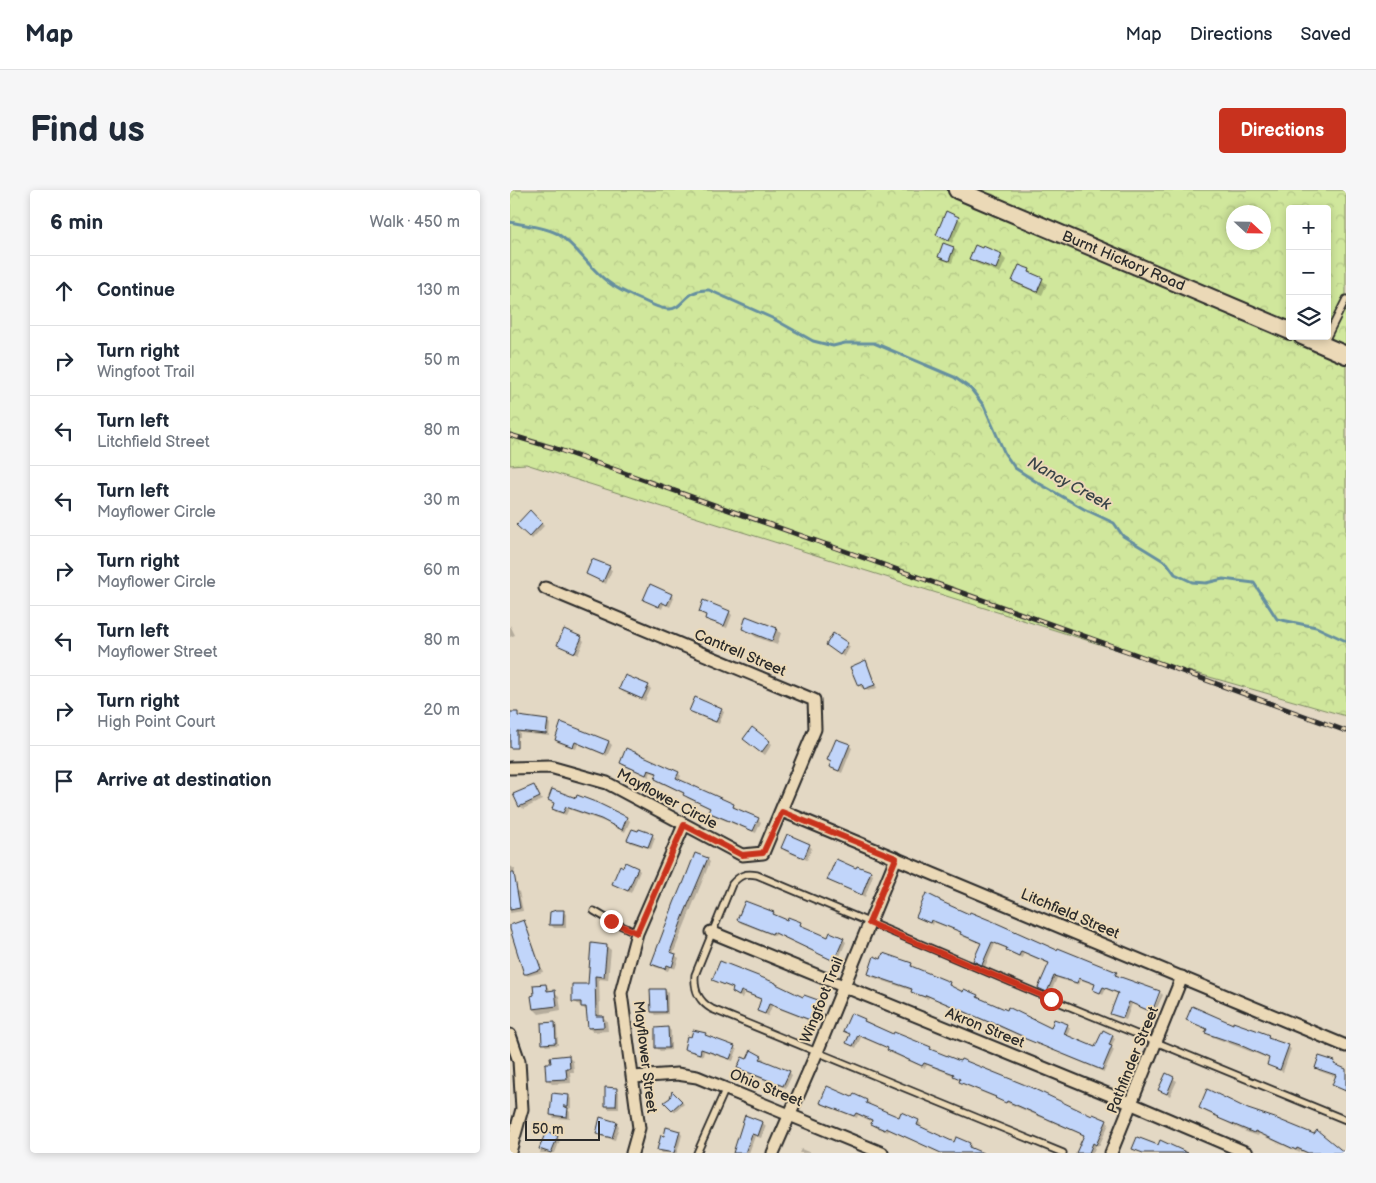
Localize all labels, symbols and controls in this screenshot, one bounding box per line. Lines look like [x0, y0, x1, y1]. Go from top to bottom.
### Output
text: Map [25, 20, 73, 49]
text: Map [1126, 24, 1162, 45]
text: Directions [1190, 24, 1272, 45]
text: Saved [1300, 24, 1351, 45]
button: Directions [1219, 108, 1346, 153]
text: Find us [30, 109, 145, 152]
north arrow [1226, 205, 1271, 250]
map controls [1286, 205, 1331, 340]
button: + [1286, 205, 1331, 250]
text: 6 min [50, 210, 103, 235]
text: Walk · 450 m [370, 213, 460, 232]
street label: Burnt Hickory Road [1059, 226, 1188, 295]
button: − [1286, 250, 1331, 295]
icon: ahead [50, 277, 78, 305]
text: Continue [97, 279, 175, 302]
text: 130 m [417, 281, 460, 300]
button: layers [1286, 295, 1331, 340]
text: Turn right [97, 340, 180, 363]
icon: right [50, 347, 78, 375]
text: 50 m [424, 351, 460, 370]
text: Wingfoot Trail [97, 363, 195, 382]
text: Turn left [97, 410, 169, 433]
icon: left [50, 417, 78, 445]
text: 80 m [424, 421, 460, 440]
text: Litchfield Street [97, 433, 210, 452]
water label: Nancy Creek [1024, 453, 1115, 515]
text: Turn left [97, 480, 169, 503]
icon: left [50, 487, 78, 515]
text: 30 m [423, 491, 460, 510]
text: Mayflower Circle [97, 503, 216, 522]
text: Turn right [97, 550, 180, 573]
icon: right [50, 557, 78, 585]
text: 60 m [423, 561, 460, 580]
text: Mayflower Circle [97, 573, 216, 592]
text: Turn left [97, 620, 169, 643]
street label: Cantrell Street [691, 625, 789, 681]
icon: left [50, 627, 78, 655]
text: 80 m [424, 631, 460, 650]
text: Mayflower Street [97, 643, 217, 662]
text: Turn right [97, 690, 180, 713]
icon: right [50, 697, 78, 725]
text: 20 m [424, 701, 460, 720]
text: High Point Court [97, 713, 215, 732]
street label: Mayflower Circle [613, 764, 721, 834]
icon: arrive [50, 767, 78, 795]
text: Arrive at destination [97, 769, 272, 792]
street label: Litchfield Street [1018, 885, 1123, 944]
route end [600, 910, 623, 933]
street label: Wingfoot Trail [796, 954, 848, 1046]
route start [1040, 988, 1063, 1011]
street label: Mayflower Street [629, 1000, 661, 1115]
street label: Pathfinder Street [1103, 1003, 1163, 1116]
street label: Akron Street [943, 1004, 1028, 1053]
street label: Ohio Street [727, 1065, 805, 1111]
scale bar [525, 1118, 600, 1141]
text: 50 m [532, 1121, 564, 1138]

